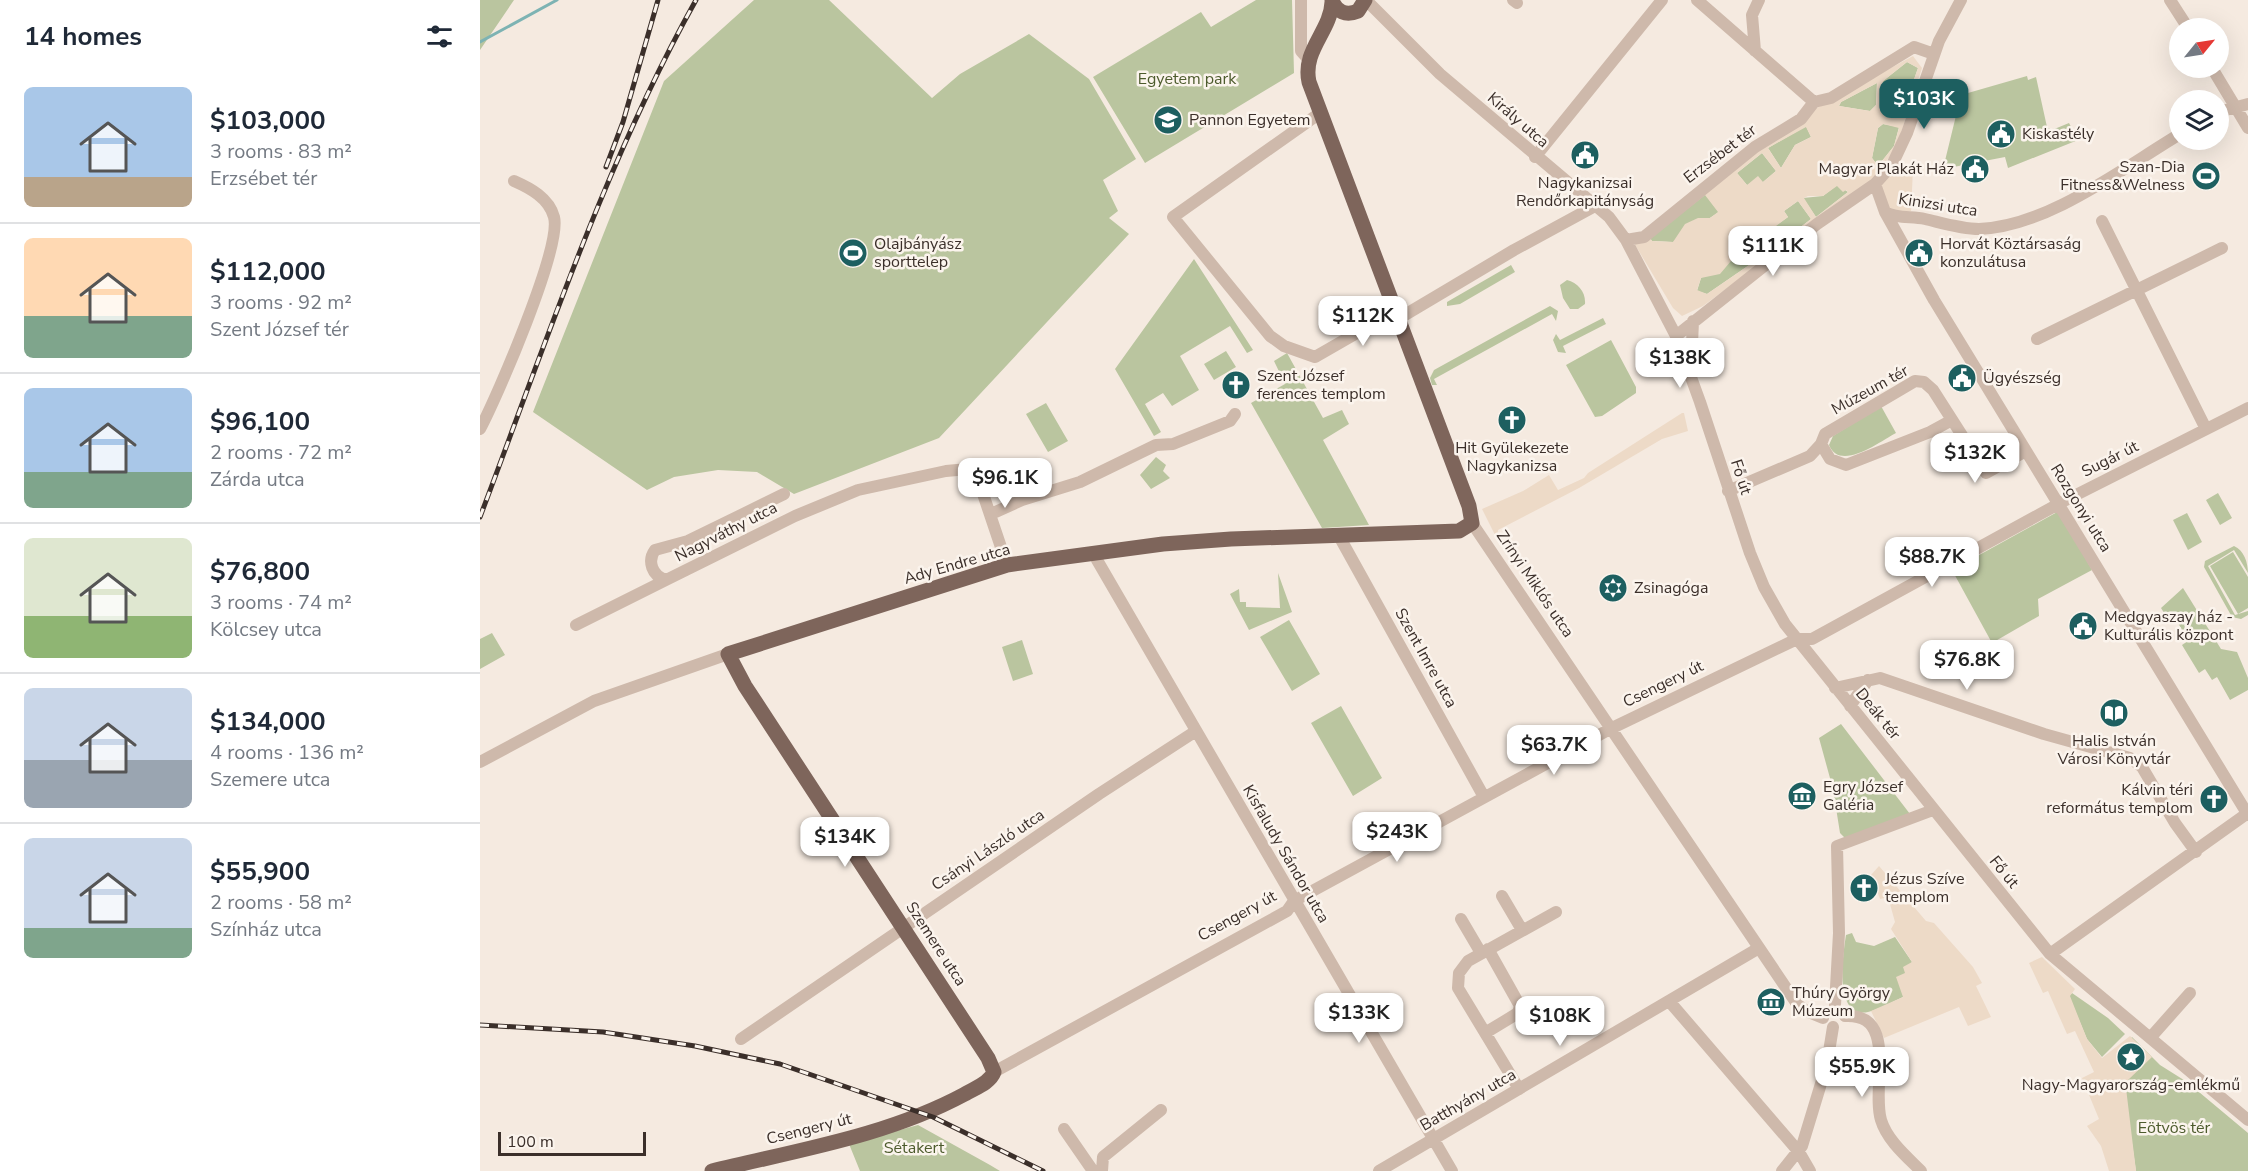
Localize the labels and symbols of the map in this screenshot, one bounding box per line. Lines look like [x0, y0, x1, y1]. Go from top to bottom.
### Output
north arrow [2169, 18, 2229, 78]
park label: Egyetem park [1138, 68, 1237, 90]
pin: $103K [1882, 79, 1966, 130]
street label: Király utca [1482, 87, 1554, 153]
school or university icon: Pannon Egyetem [1152, 104, 1184, 136]
place label: Pannon Egyetem [1189, 109, 1310, 131]
public building icon: Kiskastély [1985, 118, 2017, 150]
street label: Erzsébet tér [1679, 119, 1761, 189]
place label: Kiskastély [2022, 123, 2095, 145]
public building icon: Nagykanizsai Rendőrkapitányság [1569, 139, 1601, 171]
public building icon: Magyar Plakát Ház [1959, 153, 1991, 185]
place label: Szan-Dia Fitness&Welness [2060, 156, 2185, 196]
place label: Magyar Plakát Ház [1819, 158, 1954, 180]
sports icon: Szan-Dia Fitness&Welness [2190, 160, 2222, 192]
place label: Nagykanizsai Rendőrkapitányság [1516, 172, 1654, 212]
street label: Kinizsi utca [1897, 188, 1979, 222]
pin: $111K [1731, 226, 1815, 277]
place label: Olajbányász sporttelep [874, 233, 962, 273]
place label: Horvát Köztársaság konzulátusa [1940, 233, 2081, 273]
sports icon: Olajbányász sporttelep [837, 237, 869, 269]
public building icon: Horvát Köztársaság konzulátusa [1903, 237, 1935, 269]
pin: $112K [1321, 296, 1405, 347]
pin: $138K [1638, 338, 1722, 389]
street label: Múzeum tér [1828, 360, 1913, 420]
public building icon: Ügyészség [1946, 362, 1978, 394]
place label: Szent József ferences templom [1257, 365, 1386, 405]
place label: Ügyészség [1983, 367, 2061, 389]
church icon: Szent József ferences templom [1220, 369, 1252, 401]
church icon: Hit Gyülekezete Nagykanizsa [1496, 404, 1528, 436]
pin: $132K [1933, 433, 2017, 484]
street label: Sugár út [2078, 435, 2143, 483]
place label: Hit Gyülekezete Nagykanizsa [1455, 437, 1569, 477]
street label: Fő út [1725, 456, 1757, 498]
pin: $96.1K [956, 458, 1054, 509]
street label: Rozgonyi utca [2045, 460, 2117, 556]
street label: Nagyváthy utca [671, 497, 781, 567]
street label: Zrínyi Miklós utca [1491, 526, 1579, 642]
pin: $88.7K [1883, 537, 1981, 588]
street label: Ady Endre utca [901, 538, 1013, 590]
synagogue icon: Zsinagóga [1597, 572, 1629, 604]
place label: Zsinagóga [1634, 577, 1708, 599]
street label: Szent Imre utca [1390, 604, 1462, 712]
place label: Medgyaszay ház - Kulturális központ [2104, 606, 2234, 646]
public building icon: Medgyaszay ház - Kulturális központ [2067, 610, 2099, 642]
pin: $76.8K [1918, 640, 2016, 691]
street label: Csengery út [1619, 655, 1707, 713]
street label: Deák tér [1850, 683, 1906, 745]
library icon: Halis István Városi Könyvtár [2098, 697, 2130, 729]
pin: $63.7K [1505, 725, 1603, 776]
place label: Halis István Városi Könyvtár [2056, 730, 2171, 770]
place label: Egry József Galéria [1823, 776, 1904, 816]
place label: Kálvin téri református templom [2046, 779, 2193, 819]
museum icon: Egry József Galéria [1786, 780, 1818, 812]
street label: Kisfaludy Sándor utca [1237, 781, 1335, 927]
church icon: Kálvin téri református templom [2198, 783, 2230, 815]
street label: Csányi László utca [927, 804, 1049, 896]
pin: $243K [1355, 812, 1439, 863]
pin: $134K [803, 817, 887, 868]
street label: Fő út [1984, 851, 2024, 893]
place label: Jézus Szíve templom [1884, 868, 1964, 908]
church icon: Jézus Szíve templom [1848, 872, 1880, 904]
street label: Csengery út [1194, 885, 1281, 947]
street label: Szemere utca [901, 898, 971, 990]
place label: Thúry György Múzeum [1792, 982, 1891, 1022]
museum icon: Thúry György Múzeum [1755, 986, 1787, 1018]
pin: $133K [1317, 993, 1401, 1044]
pin: $108K [1518, 996, 1602, 1047]
place icon: Nagy-Magyarország-emlékmű [2115, 1041, 2147, 1073]
pin: $55.9K [1813, 1047, 1911, 1098]
street label: Batthyány utca [1416, 1064, 1520, 1136]
place label: Nagy-Magyarország-emlékmű [2022, 1074, 2240, 1096]
street label: Csengery út [764, 1108, 854, 1150]
park label: Eötvös tér [2138, 1117, 2210, 1139]
scale bar [498, 1129, 646, 1156]
park label: Sétakert [884, 1137, 945, 1159]

